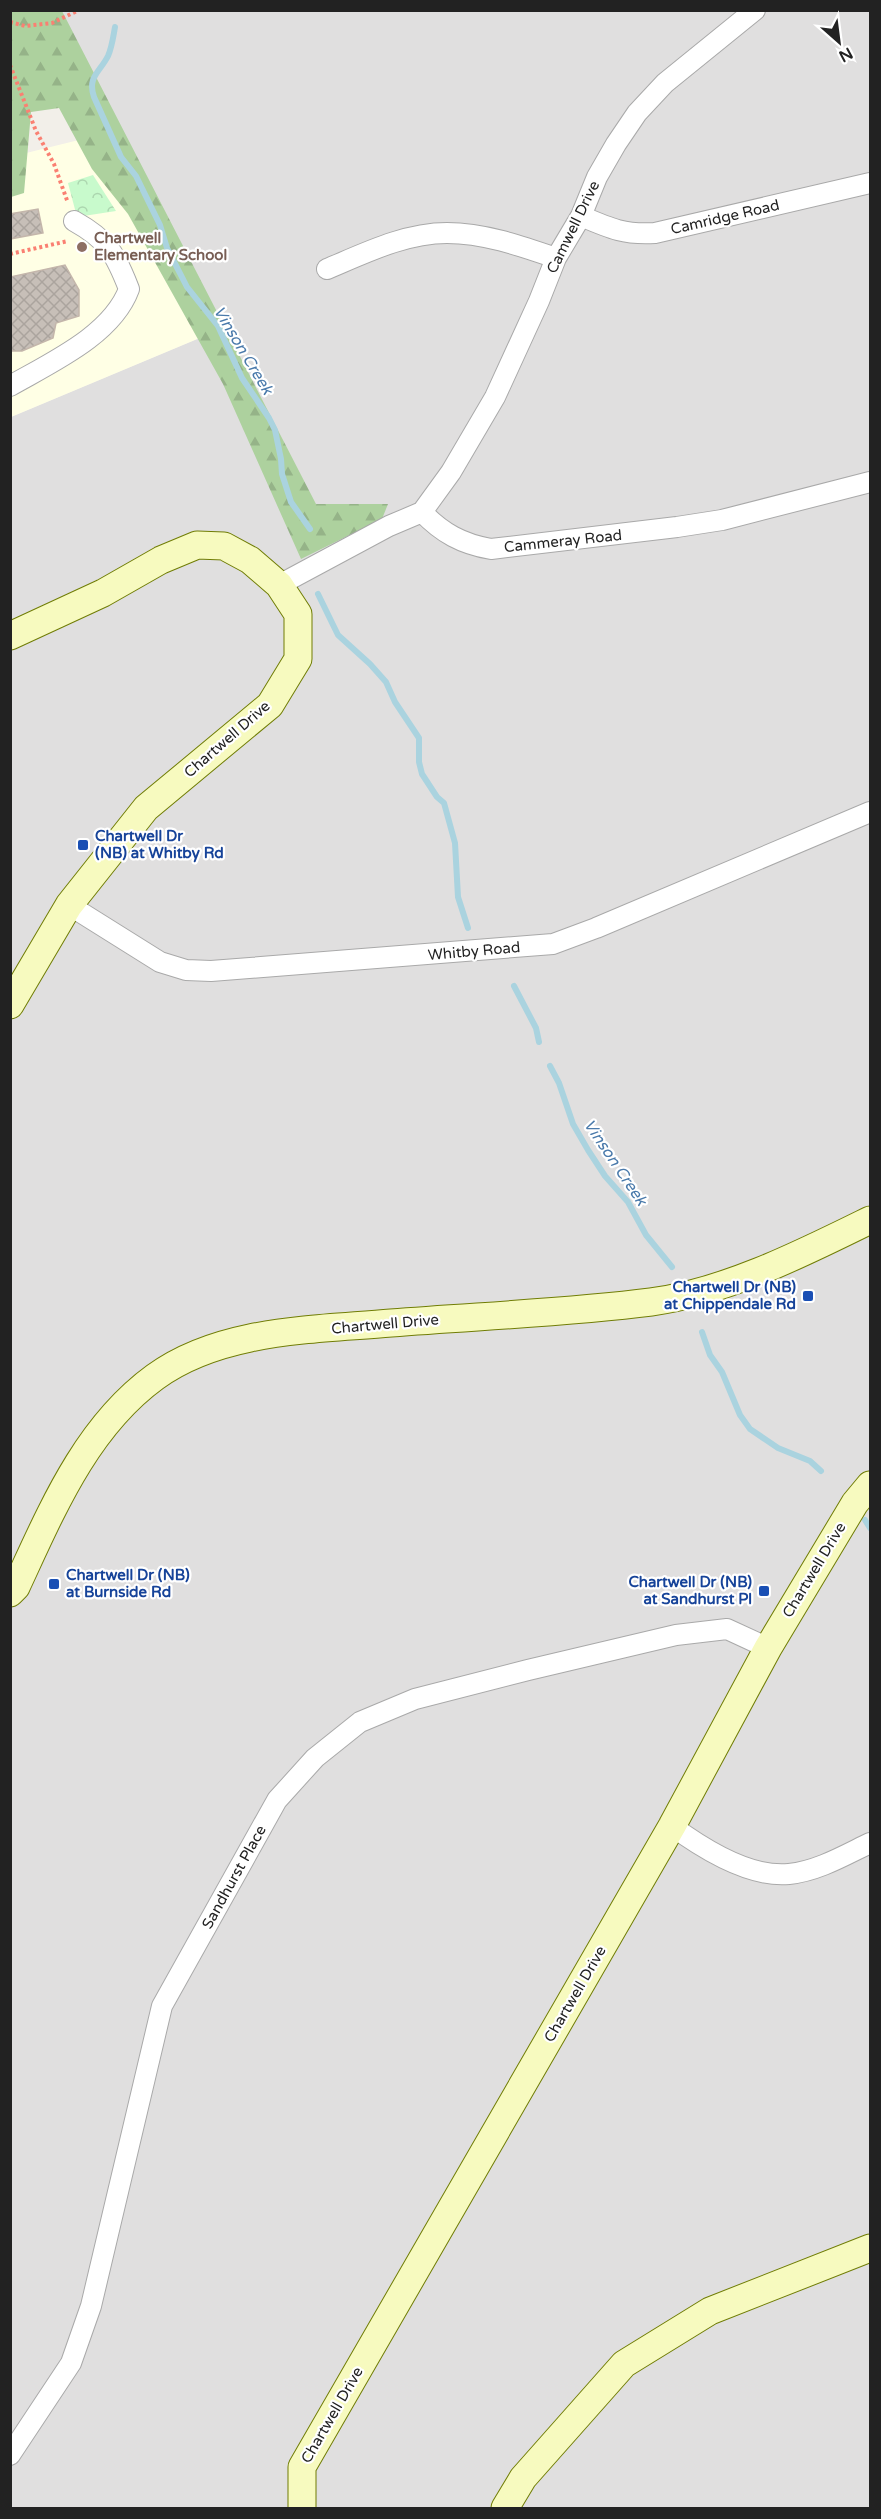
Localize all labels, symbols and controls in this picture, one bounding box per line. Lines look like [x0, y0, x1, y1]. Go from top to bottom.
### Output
north arrow [809, 12, 869, 72]
text: N [835, 43, 856, 66]
street label: Camwell Drive [543, 178, 603, 276]
street label: Camridge Road [669, 196, 781, 238]
place label: Chartwell Elementary School [94, 229, 227, 265]
marker: Chartwell Elementary School [75, 240, 89, 254]
water label: Vinson Creek [209, 303, 278, 399]
street label: Cammeray Road [503, 526, 623, 556]
street label: Chartwell Drive [180, 697, 274, 781]
place label: Chartwell Dr (NB) at Whitby Rd [95, 827, 224, 863]
marker: Chartwell Dr (NB) at Whitby Rd [76, 838, 90, 852]
street label: Whitby Road [427, 938, 521, 964]
water label: Vinson Creek [579, 1116, 652, 1211]
place label: Chartwell Dr (NB) at Chippendale Rd [664, 1278, 796, 1314]
marker: Chartwell Dr (NB) at Chippendale Rd [801, 1289, 815, 1303]
street label: Chartwell Drive [330, 1310, 440, 1338]
street label: Chartwell Drive [778, 1519, 850, 1621]
place label: Chartwell Dr (NB) at Burnside Rd [66, 1566, 190, 1601]
place label: Chartwell Dr (NB) at Sandhurst Pl [628, 1573, 752, 1608]
marker: Chartwell Dr (NB) at Burnside Rd [47, 1577, 61, 1591]
marker: Chartwell Dr (NB) at Sandhurst Pl [757, 1584, 771, 1598]
street label: Sandhurst Place [198, 1822, 270, 1932]
street label: Chartwell Drive [540, 1943, 610, 2045]
street label: Chartwell Drive [297, 2364, 367, 2466]

